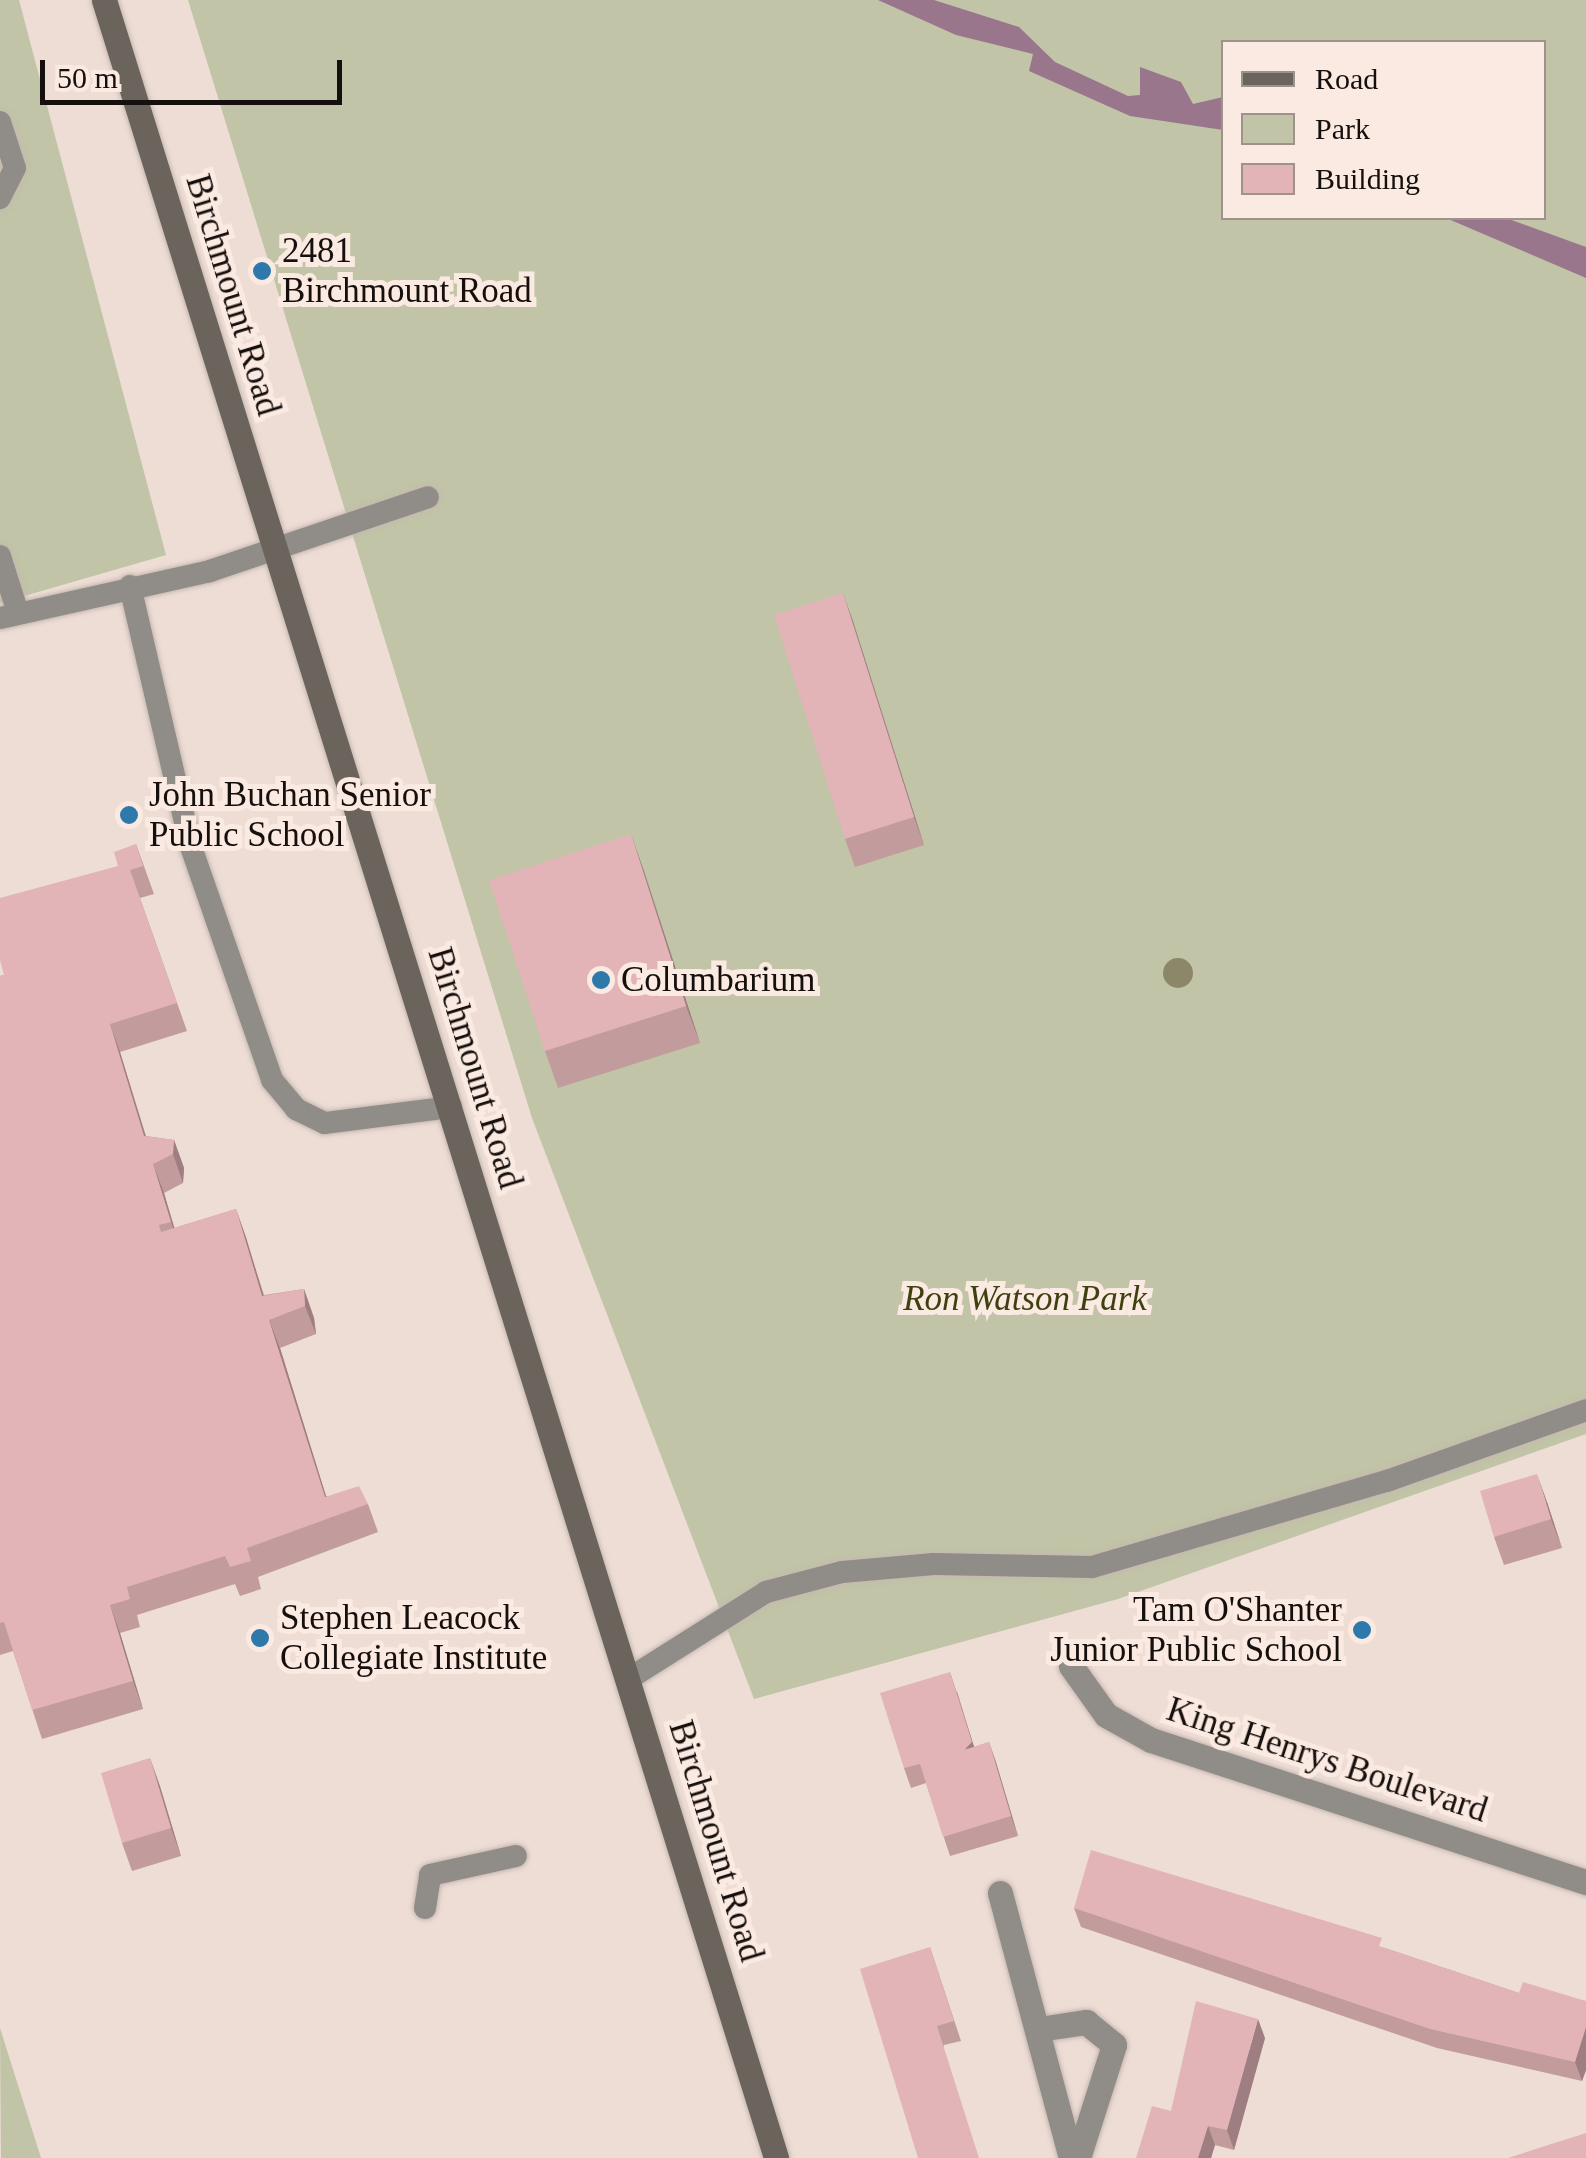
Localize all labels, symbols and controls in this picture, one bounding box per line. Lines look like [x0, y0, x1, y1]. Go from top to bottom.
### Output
scale bar [45, 40, 348, 102]
legend [1221, 40, 1546, 220]
text: 50 m [57, 61, 118, 94]
text: Road [1315, 62, 1378, 95]
text: Park [1315, 112, 1370, 145]
text: Building [1315, 162, 1420, 195]
street label: Birchmount Road [176, 169, 290, 421]
place label: 2481 Birchmount Road [282, 230, 532, 312]
marker: 2481 Birchmount Road [251, 260, 273, 282]
place label: John Buchan Senior Public School [149, 774, 431, 856]
marker: John Buchan Senior Public School [118, 804, 140, 826]
street label: Birchmount Road [418, 942, 532, 1194]
place label: Columbarium [621, 959, 815, 1001]
marker: Columbarium [590, 969, 612, 991]
park label: Ron Watson Park [903, 1278, 1147, 1320]
place label: Tam O'Shanter Junior Public School [1050, 1589, 1342, 1671]
place label: Stephen Leacock Collegiate Institute [280, 1597, 547, 1679]
marker: Tam O'Shanter Junior Public School [1351, 1619, 1373, 1641]
marker: Stephen Leacock Collegiate Institute [249, 1627, 271, 1649]
street label: King Henrys Boulevard [1162, 1688, 1492, 1832]
street label: Birchmount Road [659, 1715, 773, 1967]

